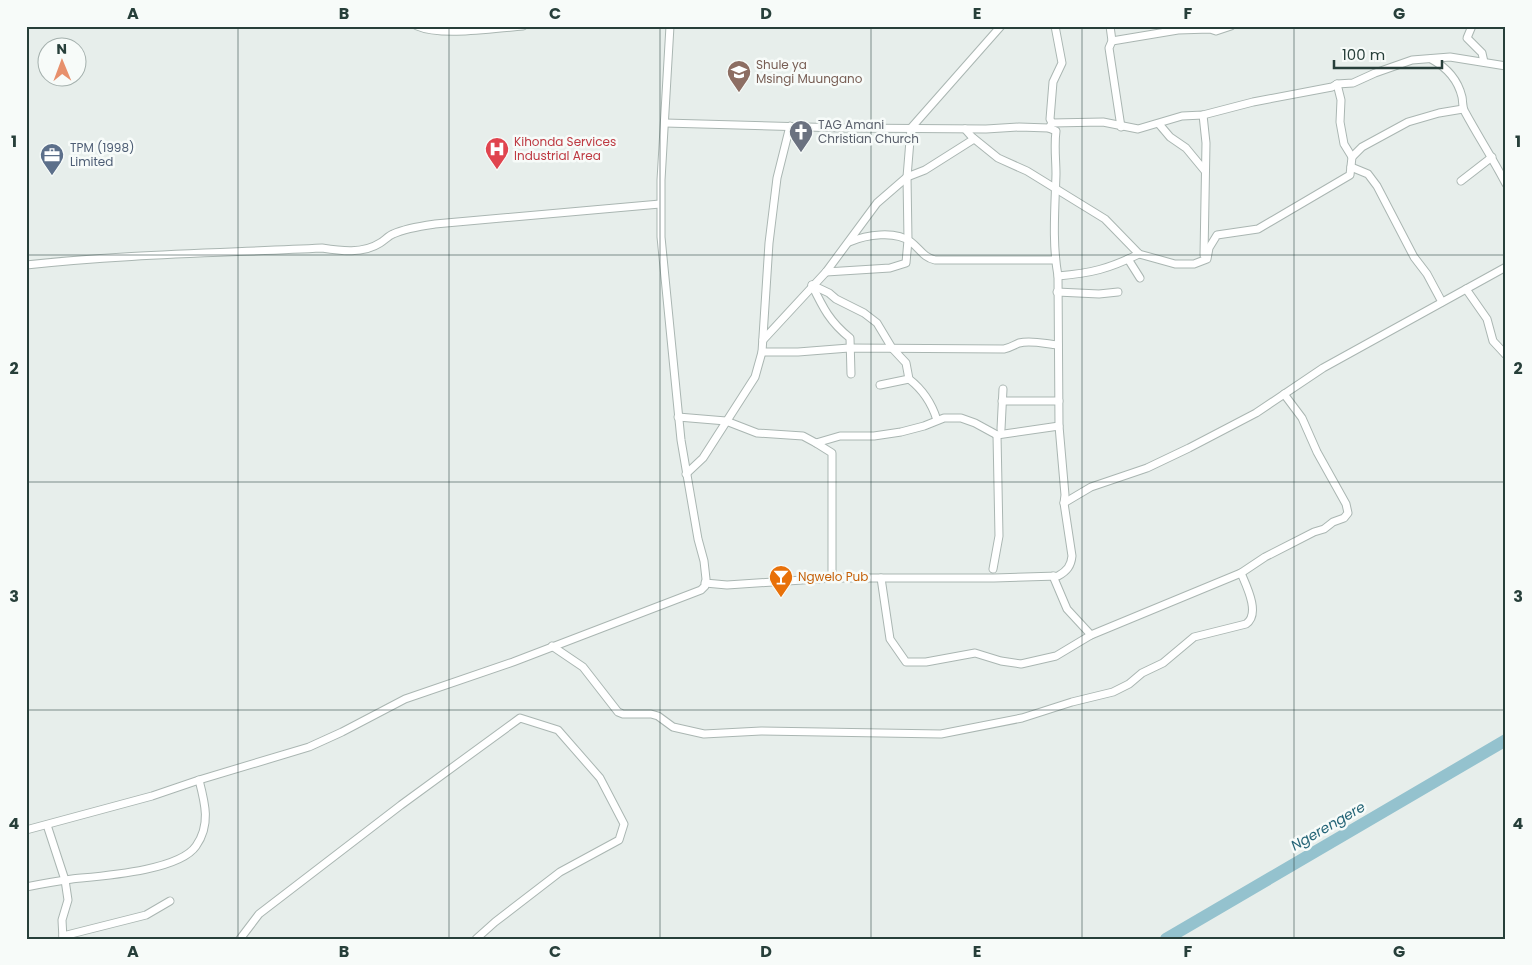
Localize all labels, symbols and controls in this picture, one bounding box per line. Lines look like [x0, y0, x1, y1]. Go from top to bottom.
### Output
text: A [127, 2, 139, 25]
text: B [339, 2, 349, 25]
text: C [549, 2, 561, 25]
text: D [760, 2, 772, 25]
text: E [973, 2, 981, 25]
text: F [1184, 2, 1193, 25]
text: G [1393, 2, 1405, 25]
north arrow [38, 38, 88, 88]
scale bar [1334, 38, 1442, 70]
text: N [56, 39, 67, 59]
text: 100 m [1342, 44, 1385, 65]
place label: Shule ya Msingi Muungano [756, 56, 863, 87]
school or university icon: Shule ya Msingi Muungano [726, 59, 752, 93]
place label: TAG Amani Christian Church [818, 116, 919, 147]
church icon: TAG Amani Christian Church [788, 119, 814, 153]
text: 1 [11, 130, 17, 153]
text: 1 [1515, 130, 1521, 153]
place label: Kihonda Services Industrial Area [514, 133, 616, 164]
hospital icon: Kihonda Services Industrial Area [484, 136, 510, 170]
place label: TPM (1998) Limited [70, 139, 134, 170]
office icon: TPM (1998) Limited [39, 142, 65, 176]
text: 2 [9, 357, 19, 380]
text: 2 [1513, 357, 1523, 380]
bar icon: Ngwelo Pub [768, 564, 794, 598]
place label: Ngwelo Pub [798, 568, 868, 585]
text: 3 [9, 585, 19, 608]
text: 3 [1513, 585, 1523, 608]
water label: Ngerengere [1287, 796, 1369, 855]
text: 4 [9, 812, 20, 835]
text: 4 [1513, 812, 1524, 835]
text: A [127, 940, 139, 963]
text: B [339, 940, 349, 963]
text: C [549, 940, 561, 963]
text: D [760, 940, 772, 963]
text: E [973, 940, 981, 963]
text: F [1184, 940, 1193, 963]
text: G [1393, 940, 1405, 963]

